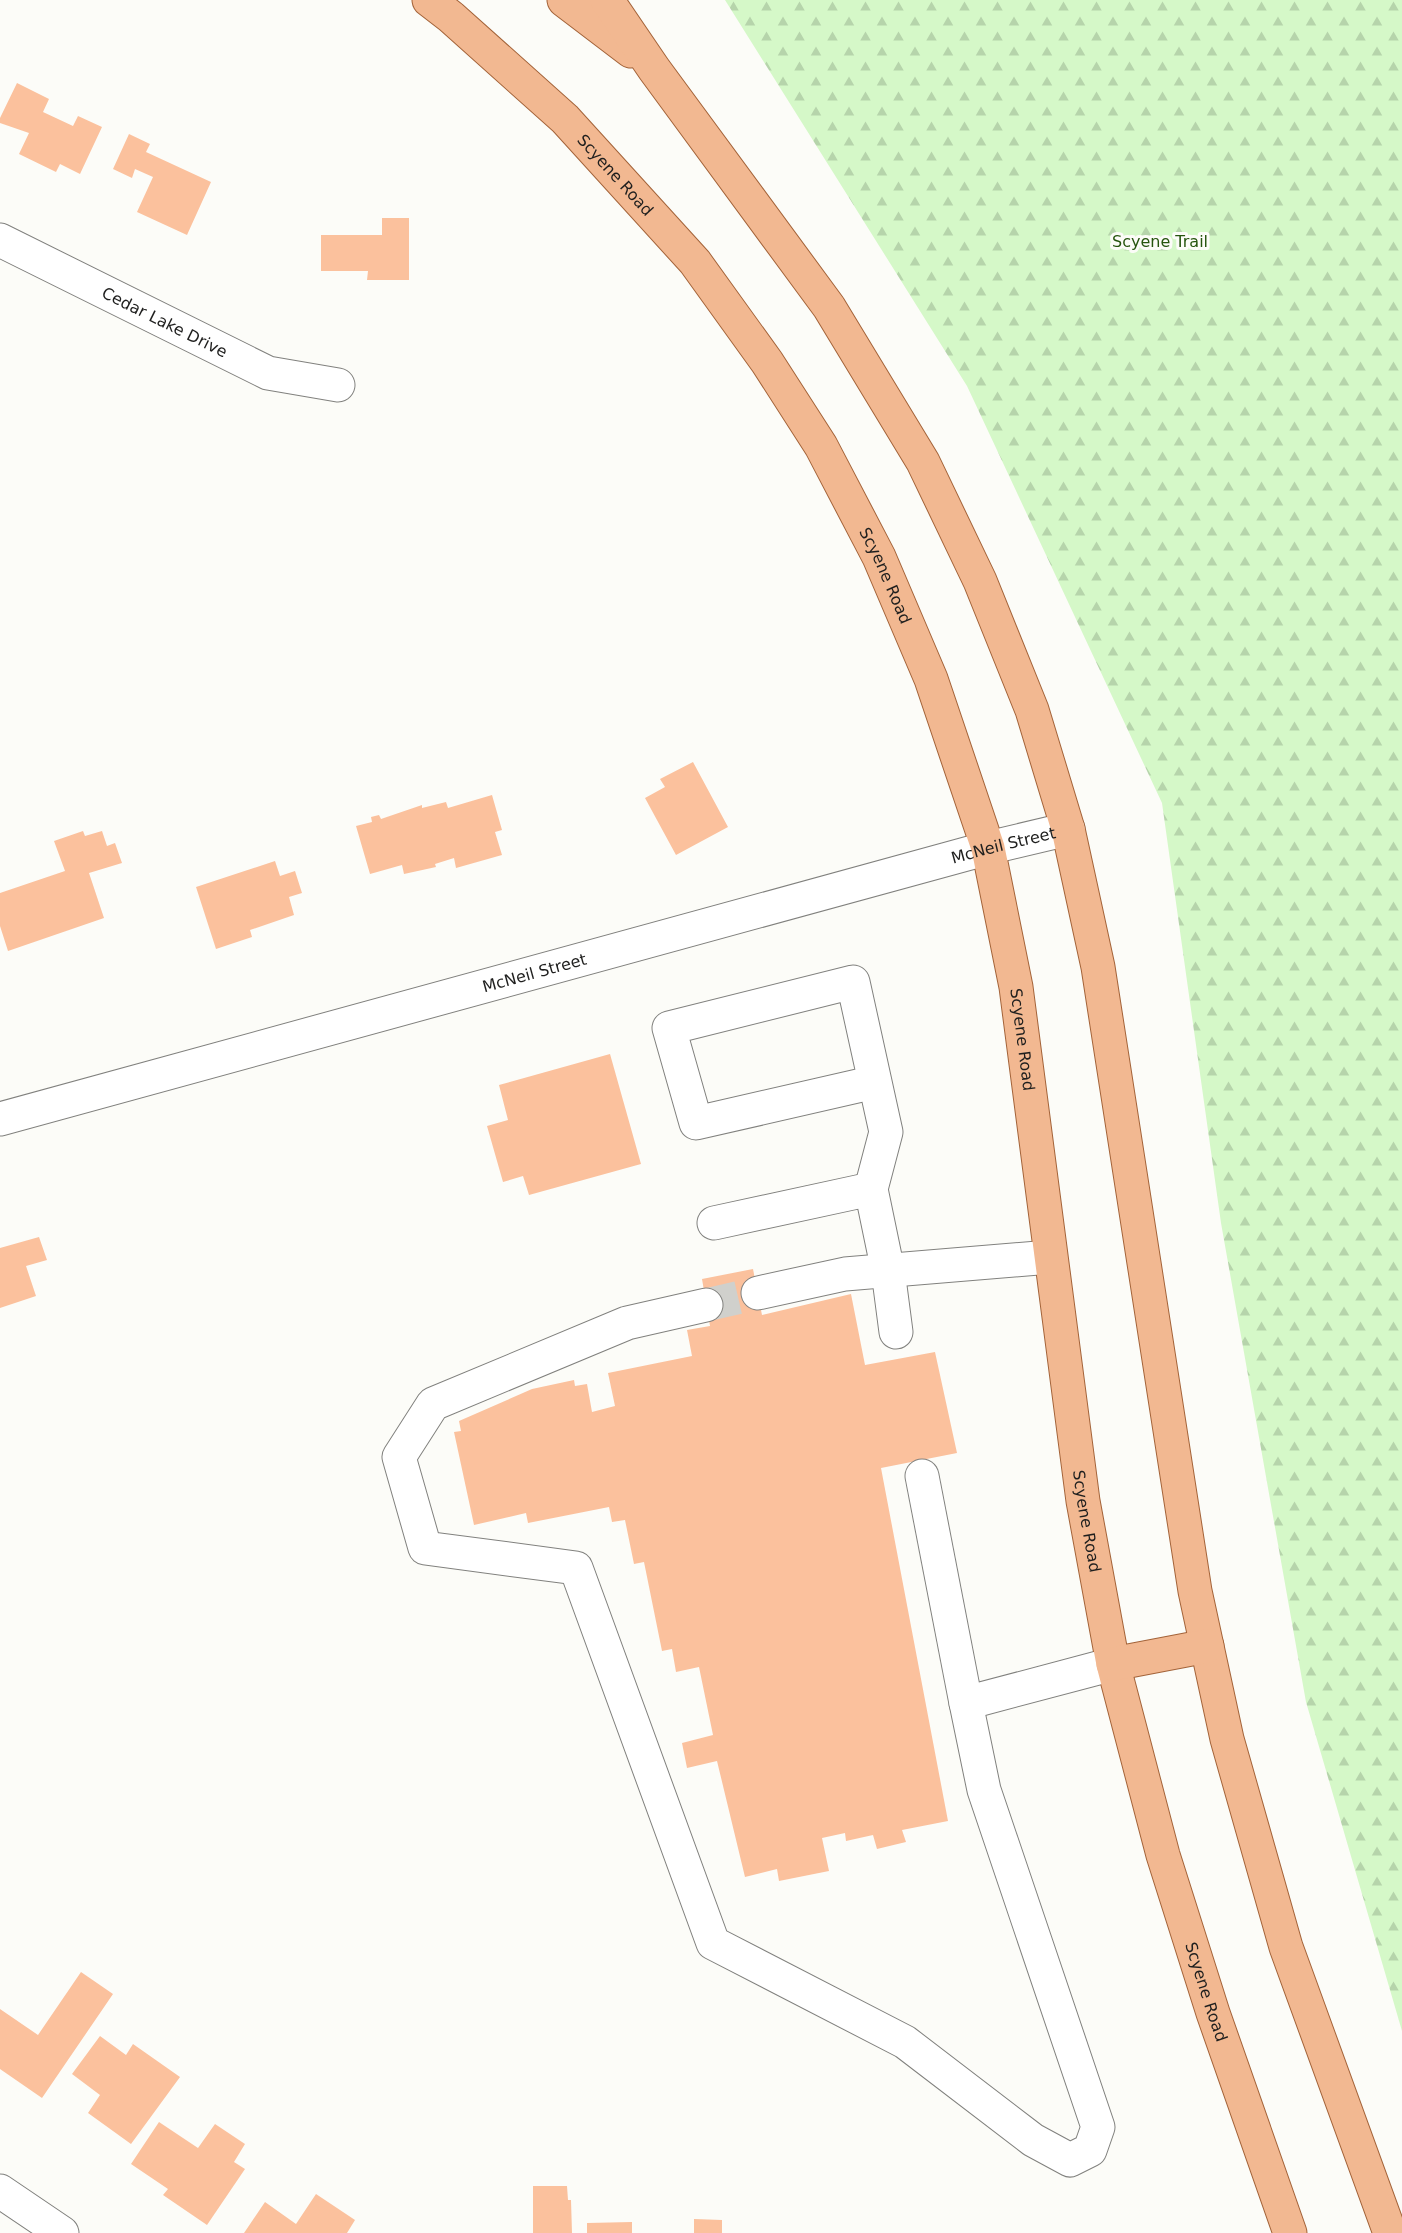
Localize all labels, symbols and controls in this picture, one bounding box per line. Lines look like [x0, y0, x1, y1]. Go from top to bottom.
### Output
street label: Scyene Road [573, 130, 657, 220]
park label: Scyene Trail [1112, 232, 1208, 251]
street label: Cedar Lake Drive [99, 283, 230, 361]
street label: Scyene Road [855, 524, 915, 627]
street label: McNeil Street [949, 823, 1057, 868]
street label: McNeil Street [480, 950, 589, 996]
street label: Scyene Road [1006, 987, 1038, 1092]
street label: Scyene Road [1069, 1469, 1105, 1574]
street label: Scyene Road [1181, 1940, 1231, 2044]

